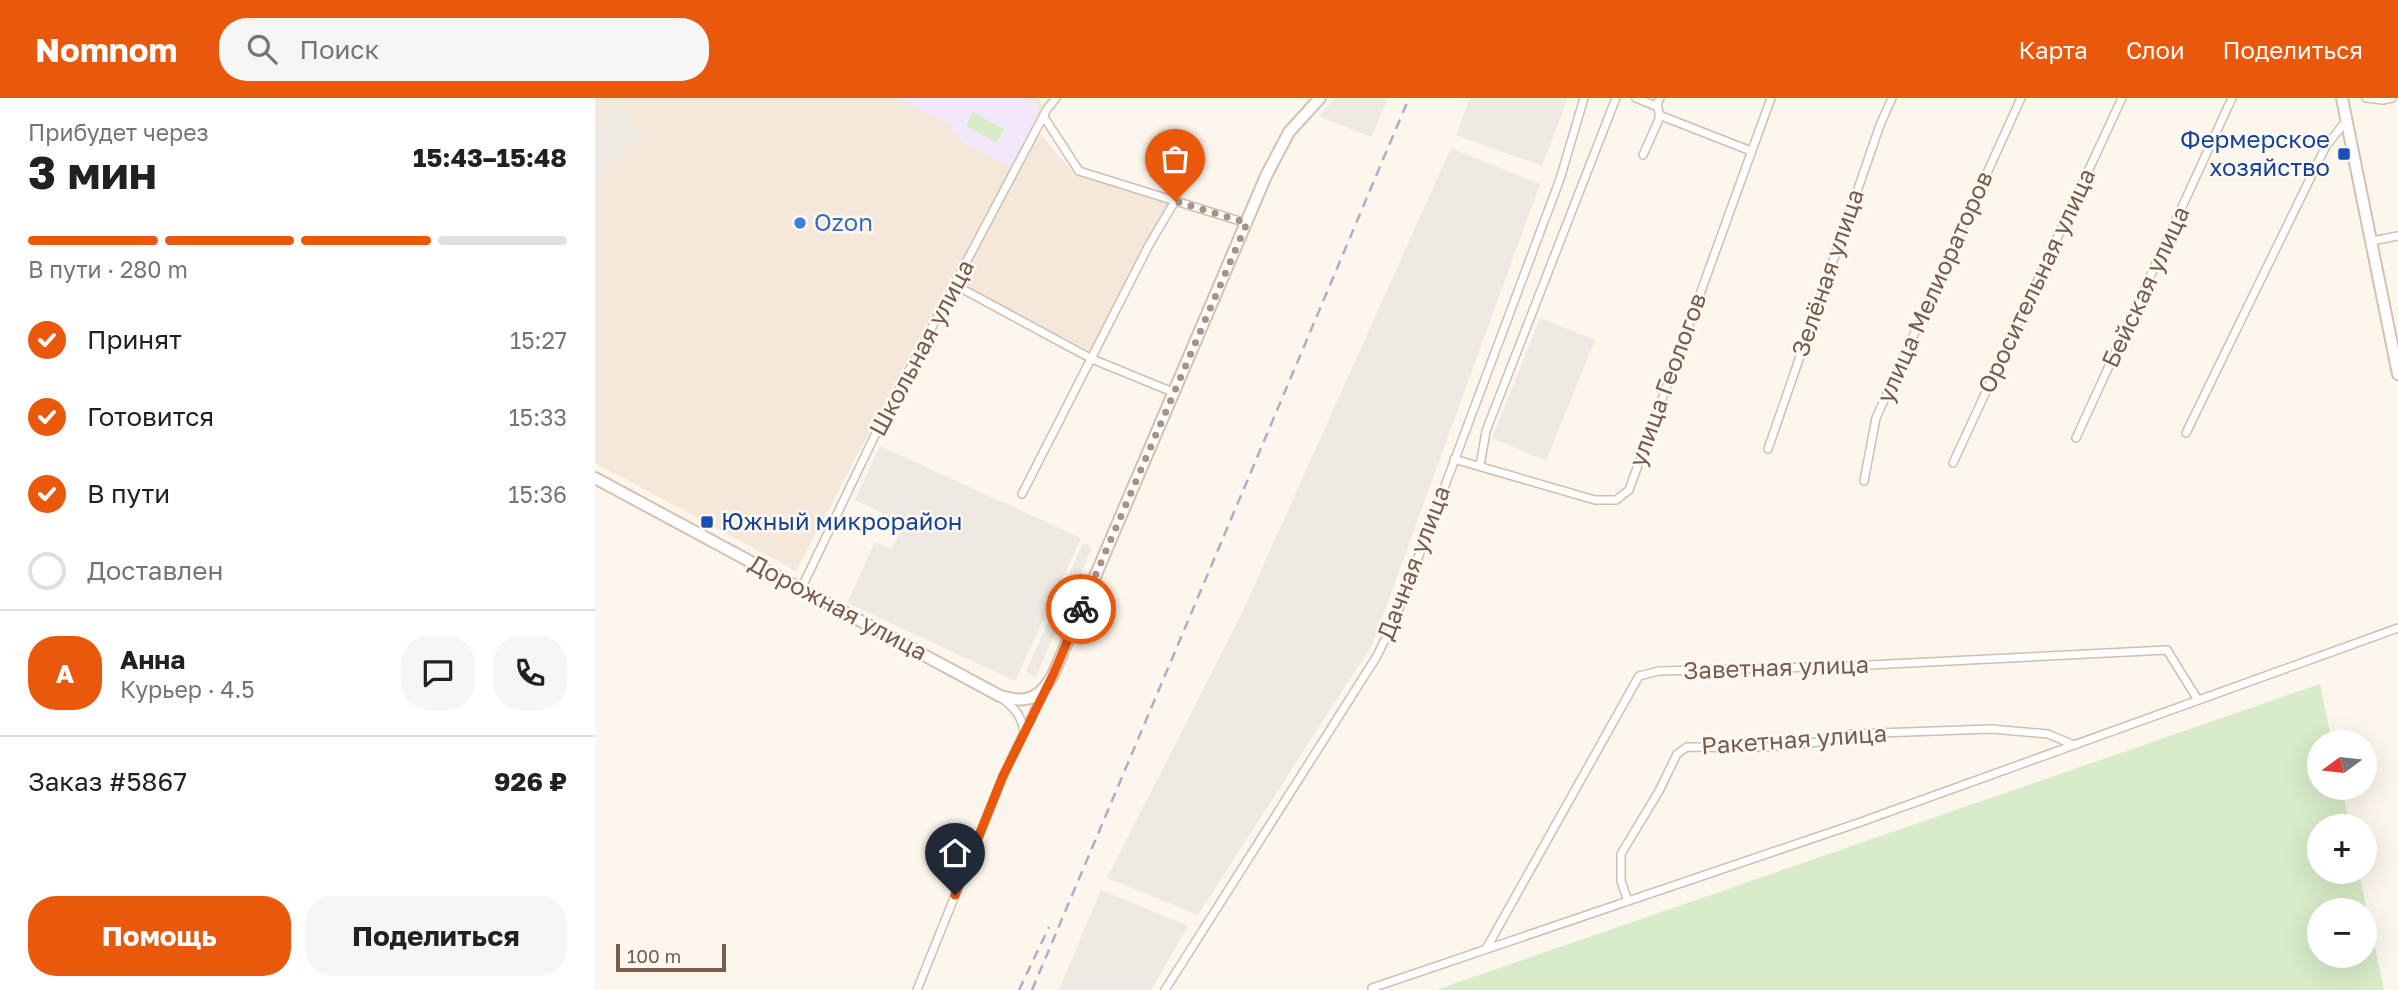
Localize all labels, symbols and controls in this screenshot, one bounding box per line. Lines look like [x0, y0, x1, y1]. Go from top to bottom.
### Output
search box [219, 18, 709, 81]
text: Nomnom [35, 30, 177, 69]
icon: search [243, 30, 281, 68]
text: Поиск [299, 34, 380, 65]
text: Карта [2018, 35, 2088, 64]
text: Слои [2126, 35, 2185, 64]
text: Поделиться [2223, 35, 2363, 64]
text: Прибудет через [28, 118, 209, 146]
place label: Фермерское хозяйство [2180, 124, 2330, 181]
pin [1145, 129, 1205, 201]
icon: bag [1156, 140, 1194, 178]
text: 15:43–15:48 [413, 142, 567, 173]
text: 3 мин [28, 144, 157, 199]
marker: Фермерское хозяйство [2336, 146, 2352, 162]
street label: Оросительная улица [1971, 163, 2100, 397]
street label: улица Мелиораторов [1869, 166, 1998, 407]
street label: Зелёная улица [1784, 185, 1869, 360]
street label: Бейская улица [2095, 201, 2195, 372]
place label: Ozon [814, 207, 873, 236]
marker: Ozon [792, 215, 808, 231]
street label: Школьная улица [862, 254, 979, 440]
text: В пути · 280 m [28, 255, 188, 283]
street label: улица Геологов [1622, 289, 1711, 470]
icon: check [28, 321, 66, 359]
text: Принят [87, 324, 182, 355]
text: 15:27 [510, 326, 567, 354]
icon: check [28, 398, 66, 436]
text: Готовится [87, 401, 214, 432]
text: 15:33 [509, 403, 567, 431]
icon: check [28, 475, 66, 513]
text: В пути [87, 478, 170, 509]
text: 15:36 [508, 480, 567, 508]
street label: Дачная улица [1370, 481, 1455, 644]
place label: Южный микрорайон [721, 506, 962, 535]
marker: Южный микрорайон [699, 514, 715, 530]
street label: Дорожная улица [745, 547, 933, 666]
text: Доставлен [87, 555, 223, 586]
courier [1046, 574, 1116, 644]
icon: bike [1062, 590, 1100, 628]
button: chat [401, 636, 475, 710]
button: phone [493, 636, 567, 710]
text: Анна [120, 644, 185, 675]
street label: Заветная улица [1682, 649, 1869, 684]
text: А [56, 658, 74, 689]
text: Курьер · 4.5 [120, 675, 255, 703]
street label: Ракетная улица [1700, 718, 1888, 759]
north arrow [2307, 730, 2377, 800]
map controls [2307, 730, 2377, 968]
text: Заказ #5867 [28, 766, 187, 797]
text: 926 ₽ [494, 766, 567, 797]
button: + [2307, 814, 2377, 884]
pin [925, 823, 985, 895]
icon: home [936, 834, 974, 872]
button: Помощь [28, 896, 291, 976]
button: Поделиться [305, 896, 567, 976]
button: − [2307, 898, 2377, 968]
scale bar [616, 941, 726, 973]
text: 100 m [627, 944, 681, 967]

